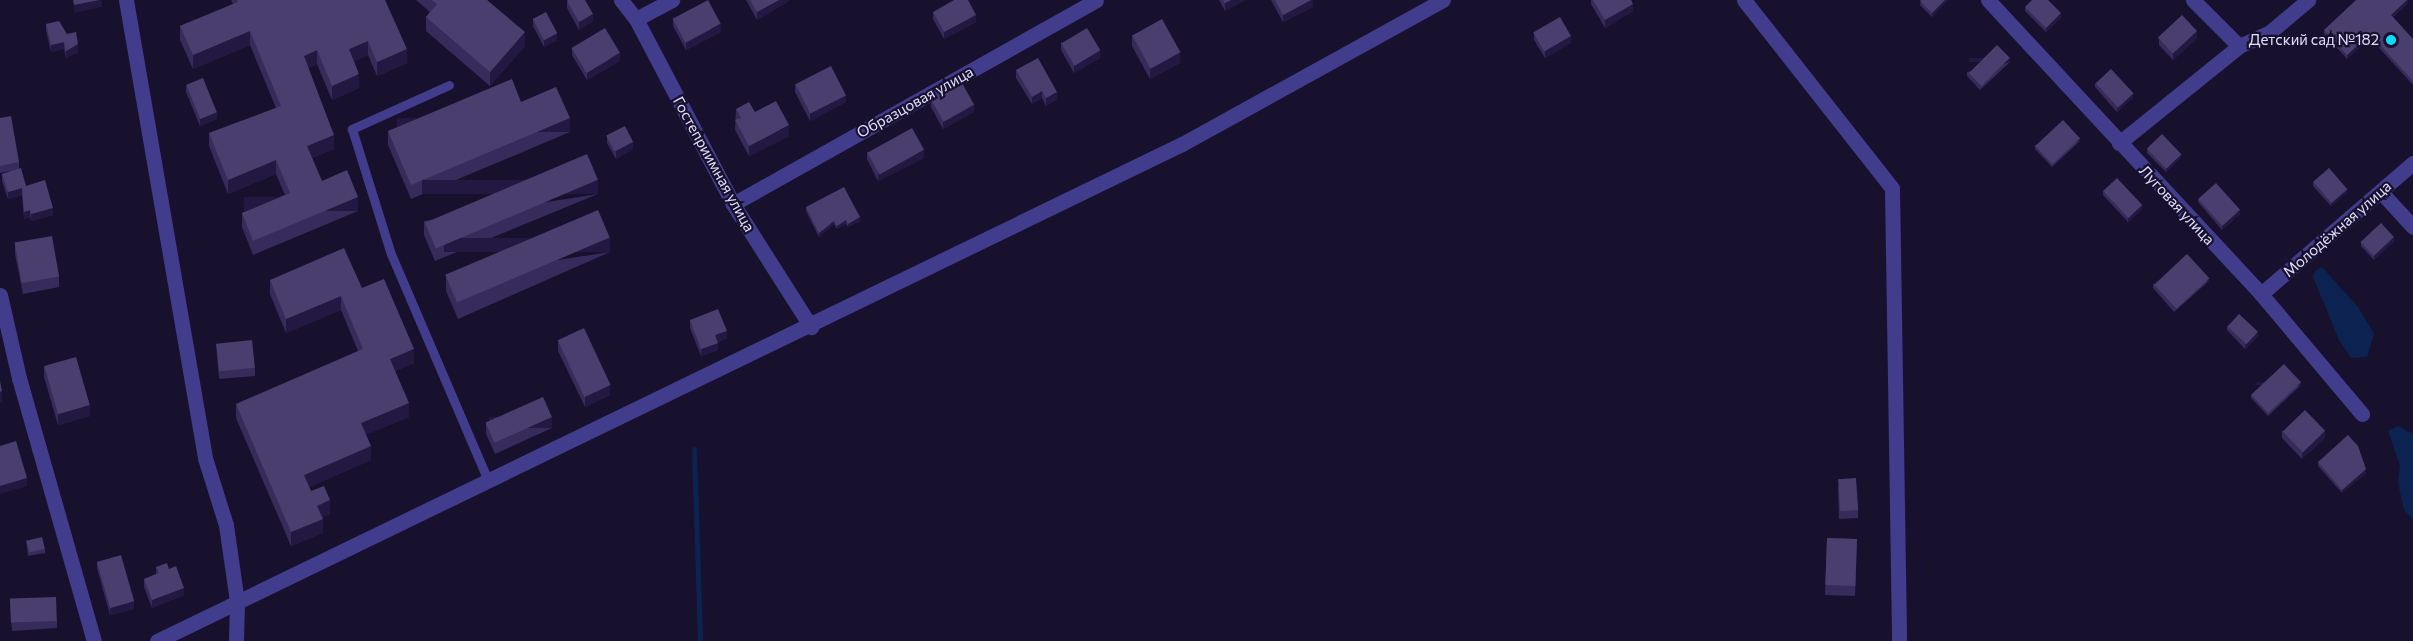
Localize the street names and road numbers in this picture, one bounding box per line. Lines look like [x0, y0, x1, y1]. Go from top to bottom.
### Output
street label: Образцовая улица [854, 63, 976, 141]
street label: Гостеприимная улица [669, 93, 759, 235]
street label: Луговая улица [2136, 162, 2218, 248]
street label: Молодёжная улица [2279, 177, 2395, 281]

